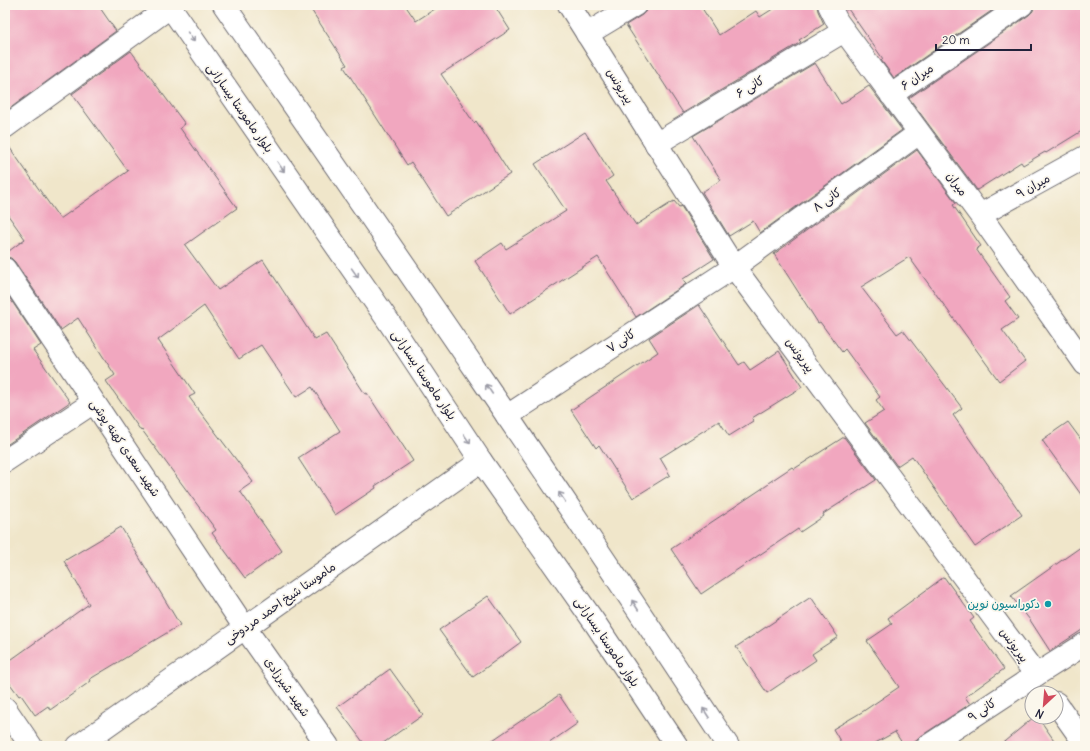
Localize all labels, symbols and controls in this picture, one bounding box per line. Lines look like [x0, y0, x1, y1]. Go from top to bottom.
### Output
scale bar [936, 26, 1031, 52]
one-way arrow [187, 31, 195, 42]
text: 20 m [942, 32, 970, 47]
street label: بلوار ماموستا بیسارانی [203, 60, 277, 156]
street label: میران ۶ [897, 60, 936, 93]
street label: پیریونس [603, 65, 637, 107]
street label: کانی ۶ [733, 72, 767, 102]
one-way arrow [277, 161, 285, 172]
street label: میران [944, 169, 971, 199]
street label: میران ۹ [1013, 170, 1052, 201]
street label: کانی ۸ [810, 184, 844, 216]
one-way arrow [351, 268, 359, 279]
street label: کانی ۷ [603, 326, 639, 356]
street label: بلوار ماموستا بیسارانی [388, 327, 460, 423]
street label: پیریونس [782, 334, 818, 376]
one-way arrow [485, 384, 493, 395]
street label: شهید سعدی کهنه پوشی [86, 396, 164, 500]
one-way arrow [463, 433, 471, 444]
one-way arrow [558, 492, 566, 503]
street label: ماموستا شیخ احمد مردوخی [221, 559, 339, 648]
street label: بلوار ماموستا بیسارانی [571, 594, 643, 690]
place label: دکوراسیون نوین [968, 596, 1040, 611]
one-way arrow [631, 599, 639, 610]
marker: دکوراسیون نوین [1043, 599, 1053, 609]
street label: پیریونس [996, 624, 1032, 666]
street label: شهید شیرزادی [261, 654, 313, 719]
north arrow [1024, 685, 1064, 725]
street label: کانی ۹ [965, 695, 999, 725]
text: N [1033, 706, 1046, 722]
one-way arrow [702, 708, 710, 719]

